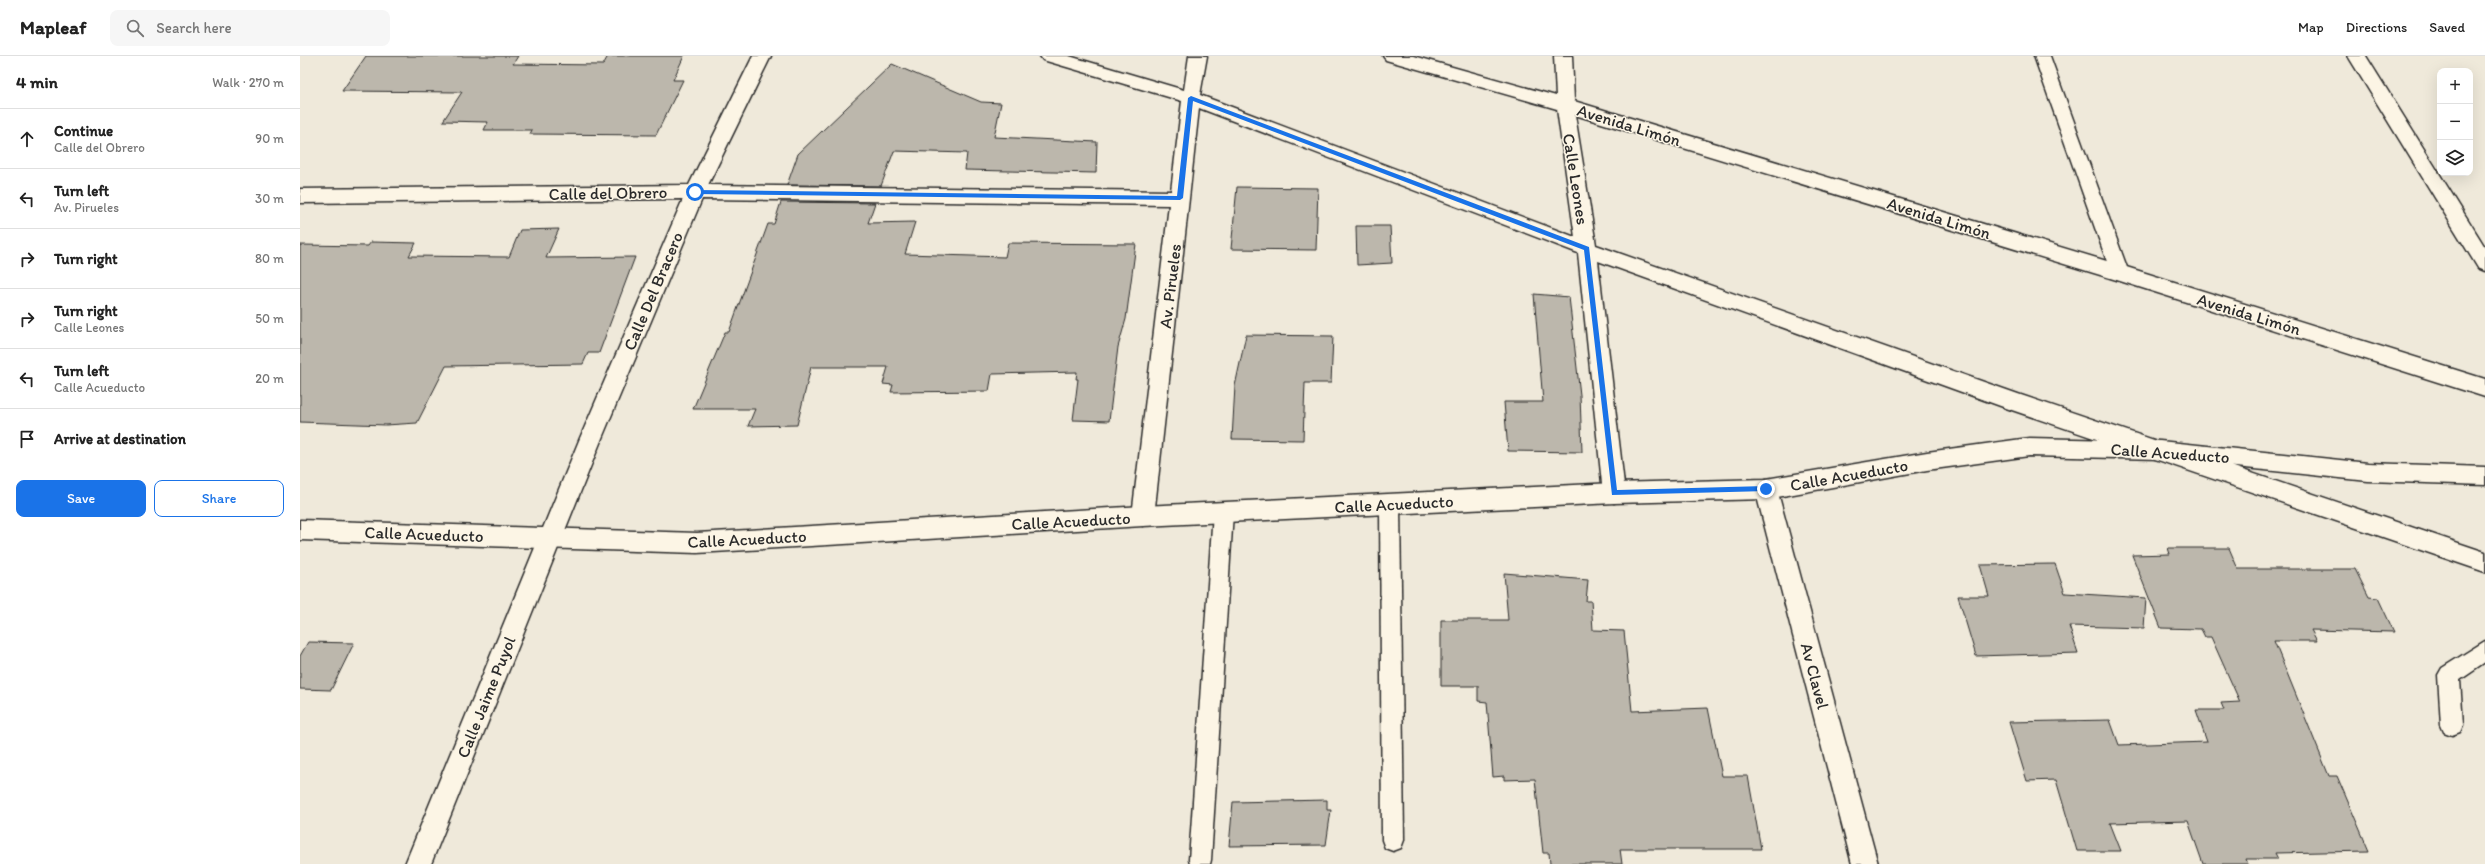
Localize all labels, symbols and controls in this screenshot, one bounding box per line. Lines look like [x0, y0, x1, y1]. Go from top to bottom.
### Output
search box [110, 10, 390, 46]
text: Mapleaf [20, 16, 86, 39]
icon: search [124, 17, 146, 39]
text: Search here [156, 19, 232, 37]
text: Map [2298, 19, 2324, 36]
text: Directions [2346, 19, 2407, 36]
text: Saved [2429, 19, 2465, 36]
map controls [2437, 68, 2473, 176]
button: + [2437, 68, 2473, 104]
text: 4 min [16, 72, 58, 92]
text: Walk · 270 m [212, 75, 284, 90]
street label: Avenida Limón [1575, 100, 1683, 150]
button: − [2437, 104, 2473, 140]
text: Continue [54, 122, 113, 140]
icon: ahead [16, 128, 38, 150]
text: 90 m [255, 131, 284, 146]
street label: Calle Leones [1559, 132, 1593, 226]
text: Calle del Obrero [54, 140, 145, 155]
button: layers [2437, 140, 2473, 176]
text: Turn left [54, 182, 109, 200]
street label: Calle del Obrero [548, 182, 668, 204]
route start [686, 183, 704, 201]
icon: left [16, 188, 38, 210]
text: 30 m [255, 191, 284, 206]
street label: Avenida Limón [1885, 193, 1993, 243]
text: Av. Pirueles [54, 200, 119, 215]
street label: Calle Del Bracero [619, 229, 687, 353]
street label: Av. Pirueles [1155, 243, 1185, 329]
icon: right [16, 248, 38, 270]
text: Turn right [54, 250, 118, 268]
text: 80 m [255, 251, 284, 266]
street label: Avenida Limón [2195, 289, 2303, 339]
text: Turn right [54, 302, 118, 320]
icon: right [16, 308, 38, 330]
text: 50 m [255, 311, 284, 326]
text: Calle Leones [54, 320, 124, 335]
text: Turn left [54, 362, 109, 380]
icon: left [16, 368, 38, 390]
text: 20 m [255, 371, 284, 386]
text: Calle Acueducto [54, 380, 145, 395]
icon: arrive [16, 428, 38, 450]
text: Arrive at destination [54, 430, 186, 448]
street label: Calle Acueducto [2110, 439, 2230, 467]
street label: Calle Acueducto [1789, 455, 1909, 495]
button: Save [16, 480, 146, 517]
button: Share [154, 480, 284, 517]
route end [1757, 480, 1775, 498]
street label: Calle Acueducto [1334, 491, 1454, 517]
street label: Calle Acueducto [1011, 508, 1131, 534]
street label: Calle Acueducto [364, 522, 484, 546]
street label: Calle Acueducto [687, 526, 807, 552]
street label: Calle Jaime Puyol [452, 633, 520, 761]
street label: Av Clavel [1797, 641, 1833, 711]

